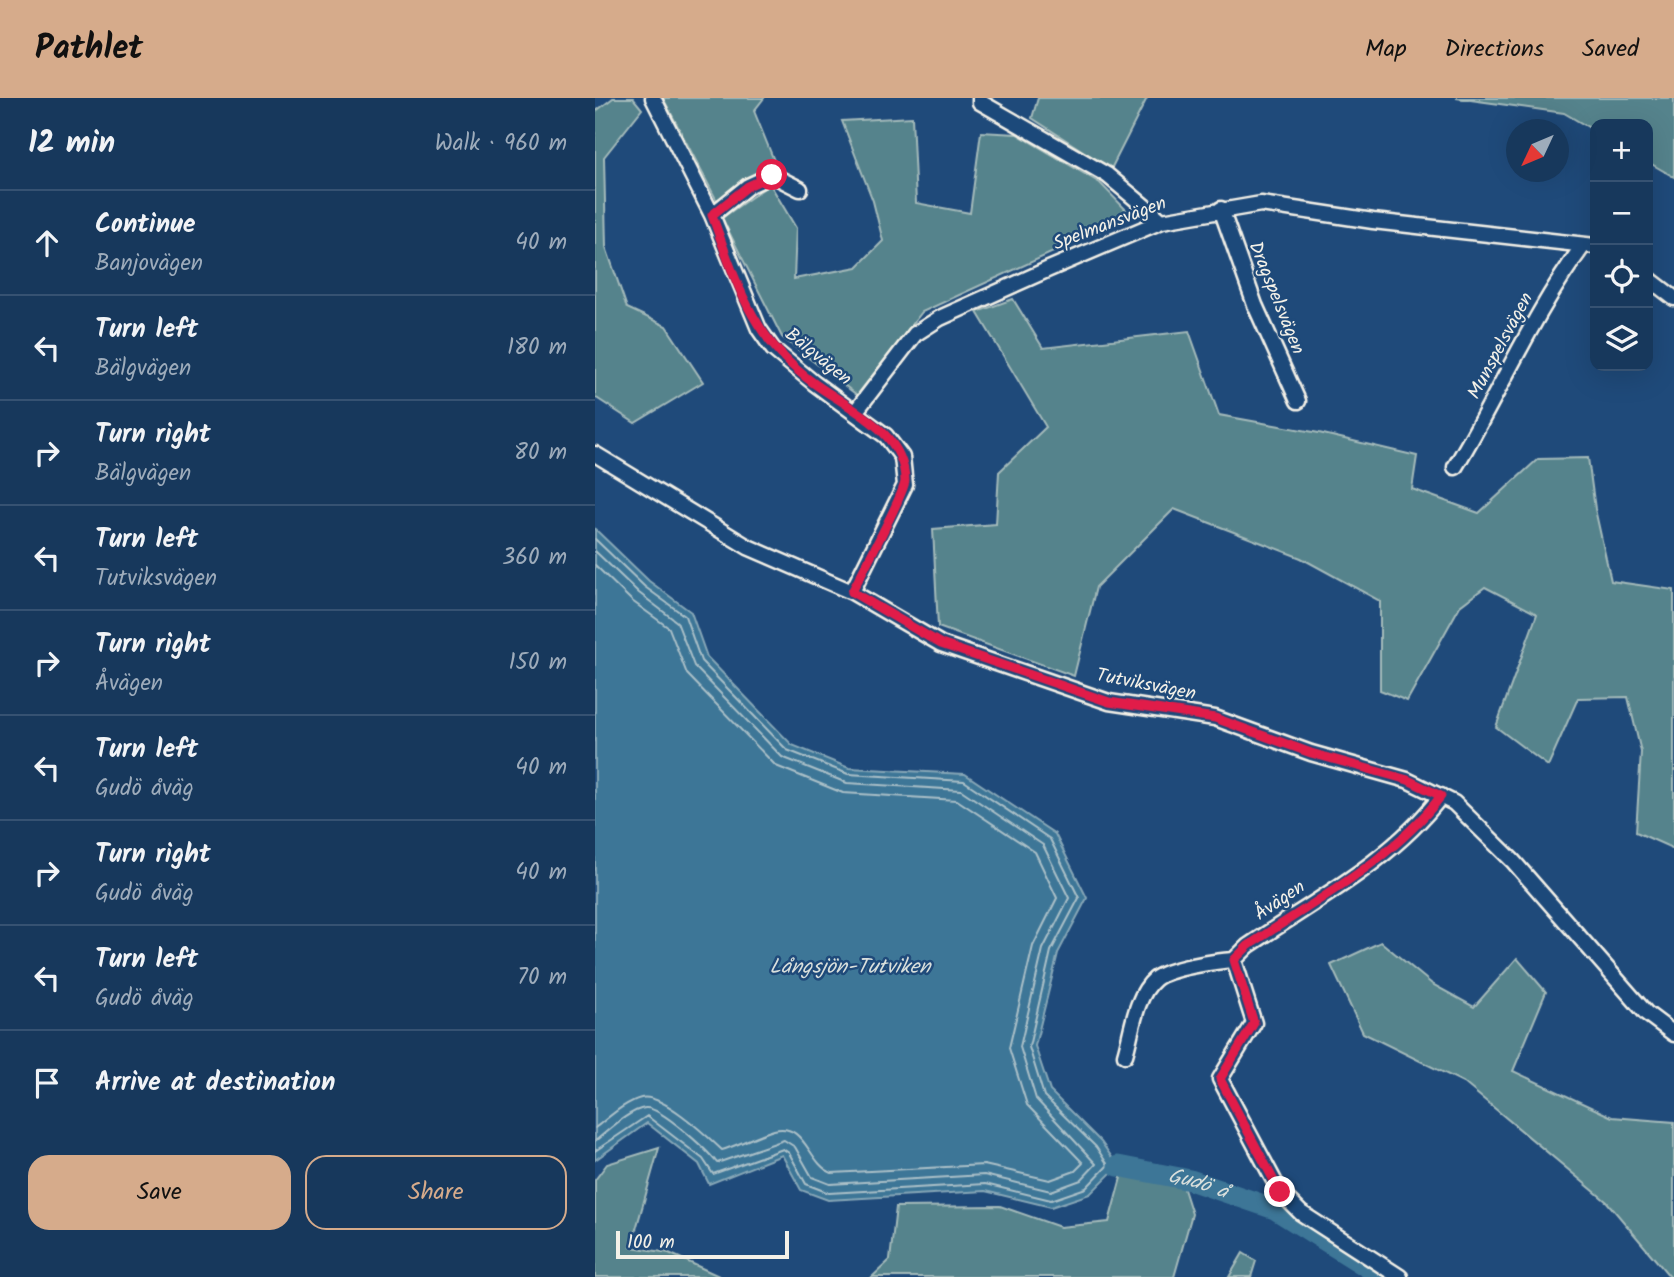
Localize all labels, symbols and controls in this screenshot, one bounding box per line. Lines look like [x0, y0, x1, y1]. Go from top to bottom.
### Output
text: Pathlet [35, 23, 143, 76]
text: Map [1365, 30, 1407, 69]
text: Directions [1445, 30, 1544, 69]
text: Saved [1582, 30, 1639, 69]
north arrow [1506, 119, 1569, 182]
map controls [1590, 119, 1653, 371]
button: + [1590, 119, 1653, 182]
text: 12 min [28, 120, 115, 168]
text: Walk · 960 m [435, 126, 567, 162]
route start [756, 159, 787, 190]
button: − [1590, 182, 1653, 245]
street label: Spelmansvägen [1049, 189, 1171, 259]
text: Continue [95, 204, 196, 246]
icon: ahead [28, 224, 66, 262]
text: 40 m [515, 225, 567, 261]
street label: Dragspelsvägen [1240, 237, 1312, 359]
button: locate [1590, 245, 1653, 308]
text: Banjovägen [95, 246, 203, 282]
street label: Munspelsvägen [1460, 287, 1542, 405]
button: layers [1590, 308, 1653, 371]
text: Turn left [95, 309, 198, 351]
street label: Bälgvägen [778, 320, 858, 394]
icon: left [28, 329, 66, 367]
text: 180 m [507, 330, 567, 366]
text: Bälgvägen [95, 351, 191, 387]
text: Turn right [95, 414, 211, 456]
icon: right [28, 434, 66, 472]
text: 80 m [514, 435, 567, 471]
text: Bälgvägen [95, 456, 191, 492]
text: Turn left [95, 519, 198, 561]
icon: left [28, 539, 66, 577]
text: 360 m [502, 540, 567, 576]
text: Tutviksvägen [95, 561, 217, 597]
text: Turn right [95, 624, 211, 666]
icon: right [28, 644, 66, 682]
text: 150 m [508, 645, 567, 681]
street label: Tutviksvägen [1094, 661, 1198, 709]
text: Åvägen [95, 666, 163, 702]
text: Turn left [95, 729, 198, 771]
icon: left [28, 749, 66, 787]
text: 40 m [515, 750, 567, 786]
text: Gudö åväg [95, 771, 194, 807]
text: Turn right [95, 834, 211, 876]
icon: right [28, 854, 66, 892]
text: 40 m [515, 855, 567, 891]
street label: Åvägen [1248, 873, 1312, 929]
text: Gudö åväg [95, 876, 194, 912]
text: Turn left [95, 939, 198, 981]
water label: Långsjön-Tutviken [770, 951, 932, 984]
icon: left [28, 959, 66, 997]
text: 70 m [517, 960, 567, 996]
text: Gudö åväg [95, 981, 194, 1017]
text: Arrive at destination [95, 1062, 335, 1104]
icon: arrive [28, 1064, 66, 1102]
button: Save [28, 1155, 291, 1230]
button: Share [305, 1155, 567, 1230]
water label: Gudö å [1165, 1160, 1236, 1210]
route end [1264, 1176, 1295, 1207]
scale bar [616, 1228, 789, 1260]
text: 100 m [627, 1228, 675, 1258]

